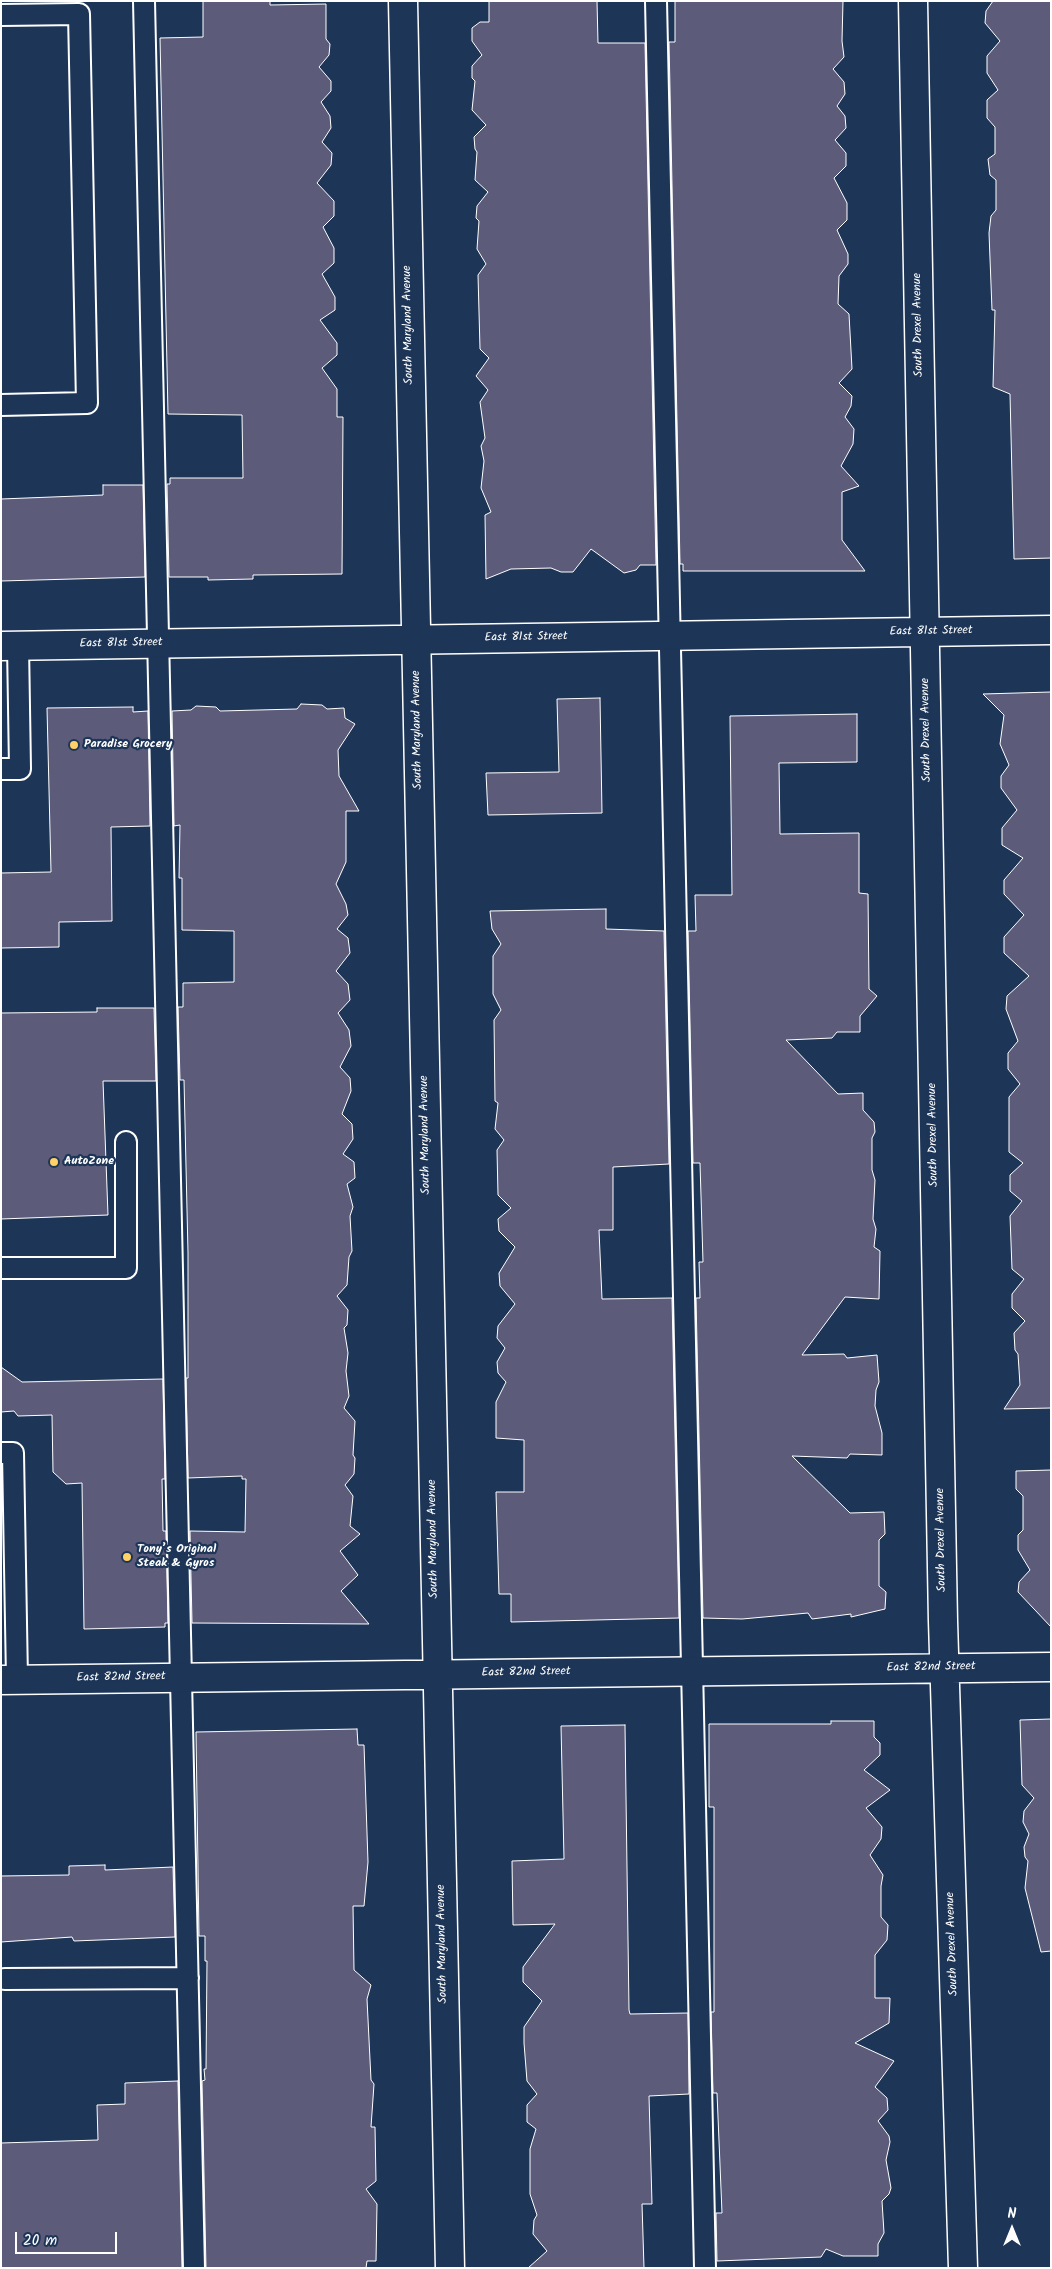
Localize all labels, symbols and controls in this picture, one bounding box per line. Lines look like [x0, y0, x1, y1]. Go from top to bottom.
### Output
street label: South Maryland Avenue [401, 265, 417, 385]
street label: South Drexel Avenue [911, 273, 927, 377]
street label: East 81st Street [889, 624, 973, 640]
street label: East 81st Street [484, 630, 568, 646]
street label: East 81st Street [79, 636, 163, 652]
street label: South Maryland Avenue [410, 670, 426, 790]
street label: South Drexel Avenue [919, 678, 935, 782]
place label: Paradise Grocery [84, 738, 172, 752]
marker: Paradise Grocery [68, 739, 80, 751]
street label: South Maryland Avenue [418, 1075, 434, 1195]
street label: South Drexel Avenue [926, 1083, 942, 1187]
place label: AutoZone [64, 1155, 114, 1169]
marker: AutoZone [48, 1156, 60, 1168]
street label: South Maryland Avenue [426, 1479, 442, 1599]
street label: South Drexel Avenue [934, 1488, 950, 1592]
place label: Tony’s Original Steak & Gyros [137, 1543, 216, 1571]
marker: Tony’s Original Steak & Gyros [121, 1551, 133, 1563]
street label: East 82nd Street [886, 1660, 976, 1676]
street label: East 82nd Street [481, 1665, 571, 1681]
street label: East 82nd Street [76, 1670, 166, 1686]
street label: South Maryland Avenue [435, 1884, 451, 2004]
street label: South Drexel Avenue [944, 1892, 962, 1996]
text: N [1008, 2203, 1016, 2225]
north arrow [987, 2204, 1037, 2254]
scale bar [18, 2222, 120, 2254]
text: 20 m [23, 2229, 57, 2253]

